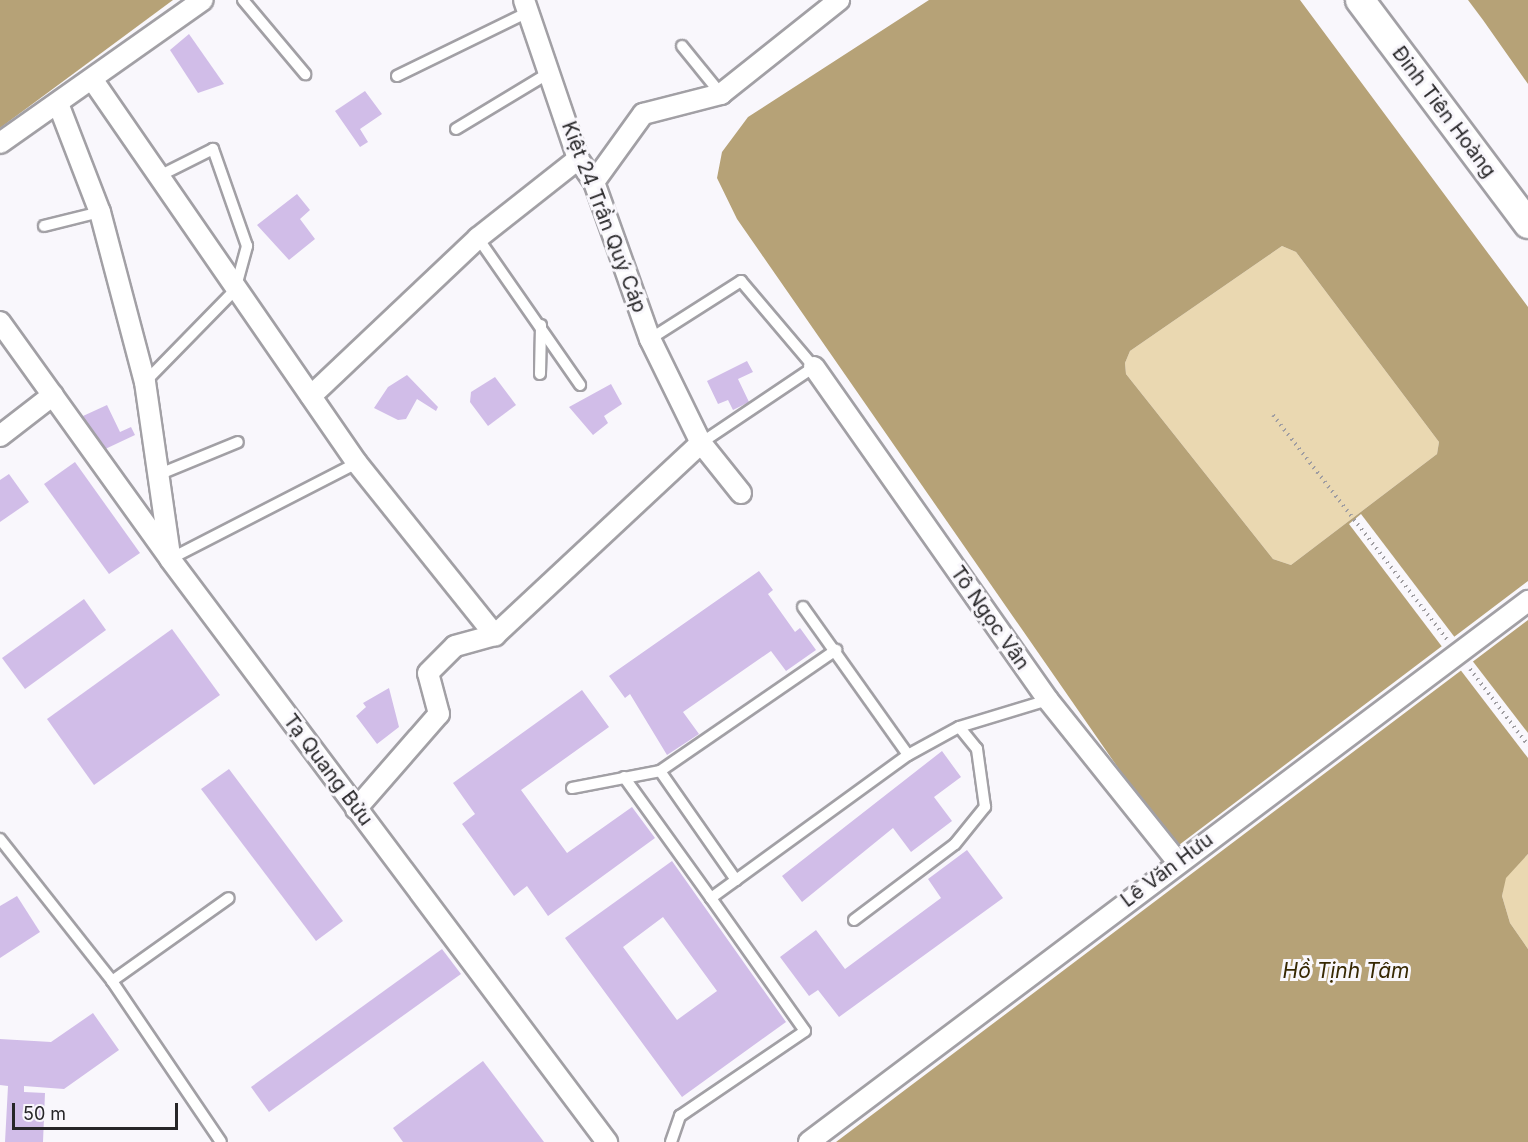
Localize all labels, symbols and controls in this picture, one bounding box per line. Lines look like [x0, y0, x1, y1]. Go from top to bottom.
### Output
street label: Đinh Tiên Hoàng [1387, 42, 1501, 182]
street label: Kiệt 24 Trần Quý Cáp [556, 118, 652, 316]
street label: Tô Ngọc Vân [945, 561, 1035, 675]
street label: Tạ Quang Bửu [278, 709, 378, 831]
street label: Lê Văn Hưu [1116, 828, 1218, 912]
water label: Hồ Tịnh Tâm [1283, 958, 1409, 984]
scale bar [15, 1091, 182, 1129]
text: 50 m [23, 1103, 66, 1124]

